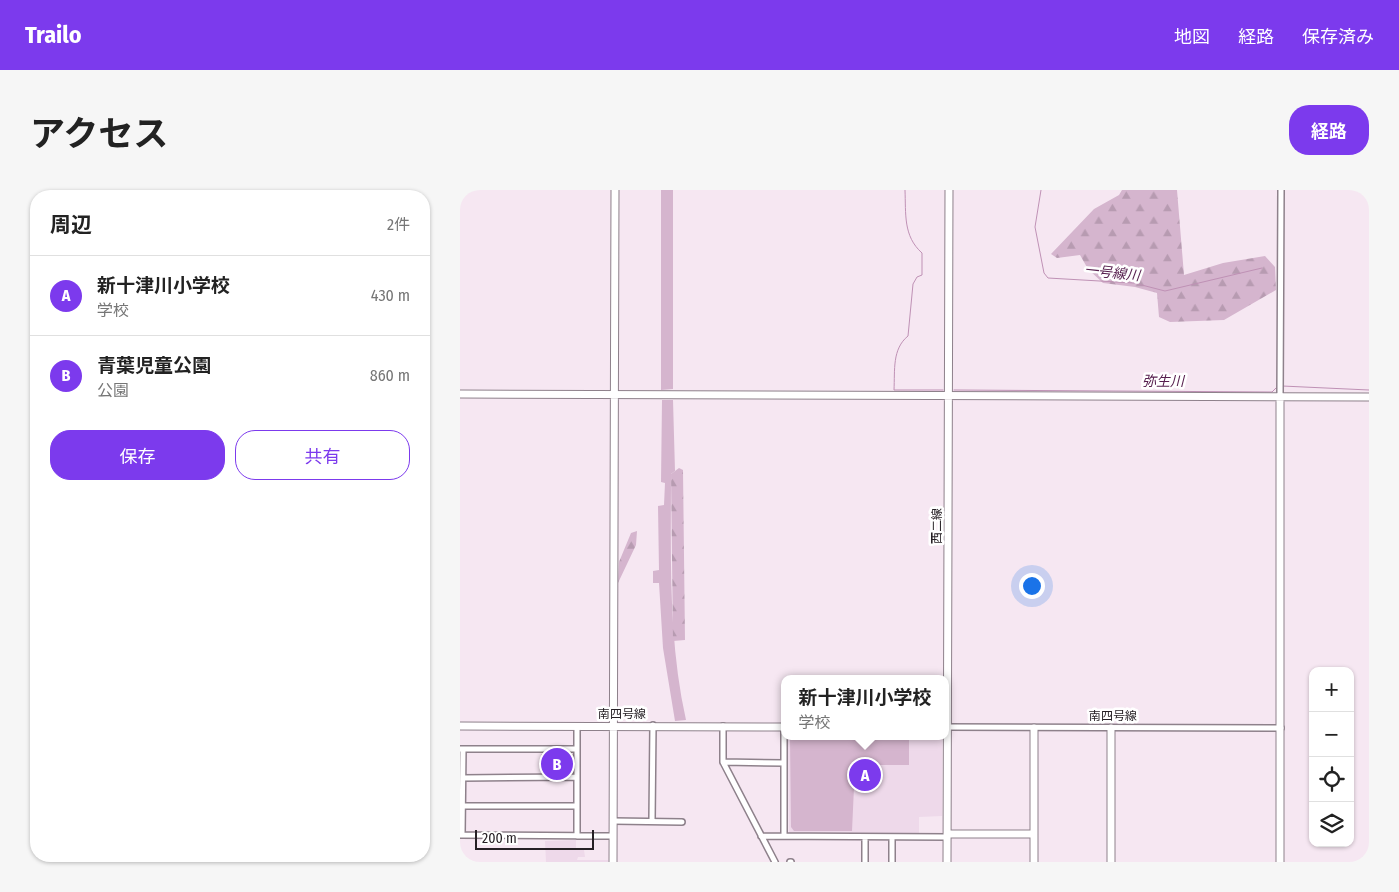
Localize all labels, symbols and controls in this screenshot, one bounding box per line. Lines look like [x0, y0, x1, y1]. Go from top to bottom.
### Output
text: Trailo [25, 21, 82, 49]
text: 地図 [1174, 26, 1210, 48]
text: 経路 [1238, 26, 1274, 48]
text: 保存済み [1302, 26, 1374, 48]
button: 経路 [1289, 105, 1369, 155]
text: アクセス [30, 113, 168, 155]
text: 周辺 [50, 212, 92, 238]
text: 2件 [387, 215, 410, 234]
water label: 一号線川 [1083, 262, 1143, 285]
text: 新十津川小学校 [97, 274, 230, 297]
text: A [62, 286, 70, 305]
text: 430 m [371, 286, 410, 305]
text: 学校 [97, 301, 129, 320]
text: 青葉児童公園 [97, 354, 211, 377]
text: B [62, 366, 70, 385]
text: 860 m [370, 366, 410, 385]
water label: 弥生川 [1142, 373, 1186, 390]
text: 公園 [97, 381, 129, 400]
button: 保存 [50, 430, 225, 480]
button: 共有 [235, 430, 410, 480]
street label: 西二線 [930, 508, 944, 544]
your location [1019, 573, 1045, 599]
map controls [1309, 667, 1354, 847]
button: + [1309, 667, 1354, 712]
popup [781, 675, 949, 740]
text: 新十津川小学校 [798, 686, 932, 709]
street label: 南四号線 [598, 707, 646, 721]
street label: 南四号線 [1089, 709, 1137, 723]
button: − [1309, 712, 1354, 757]
text: 学校 [798, 713, 831, 732]
pin: B [541, 745, 573, 783]
pin: A [849, 756, 881, 794]
button: locate [1309, 757, 1354, 802]
button: layers [1309, 802, 1354, 847]
scale bar [475, 827, 594, 850]
text: 200 m [482, 830, 517, 847]

